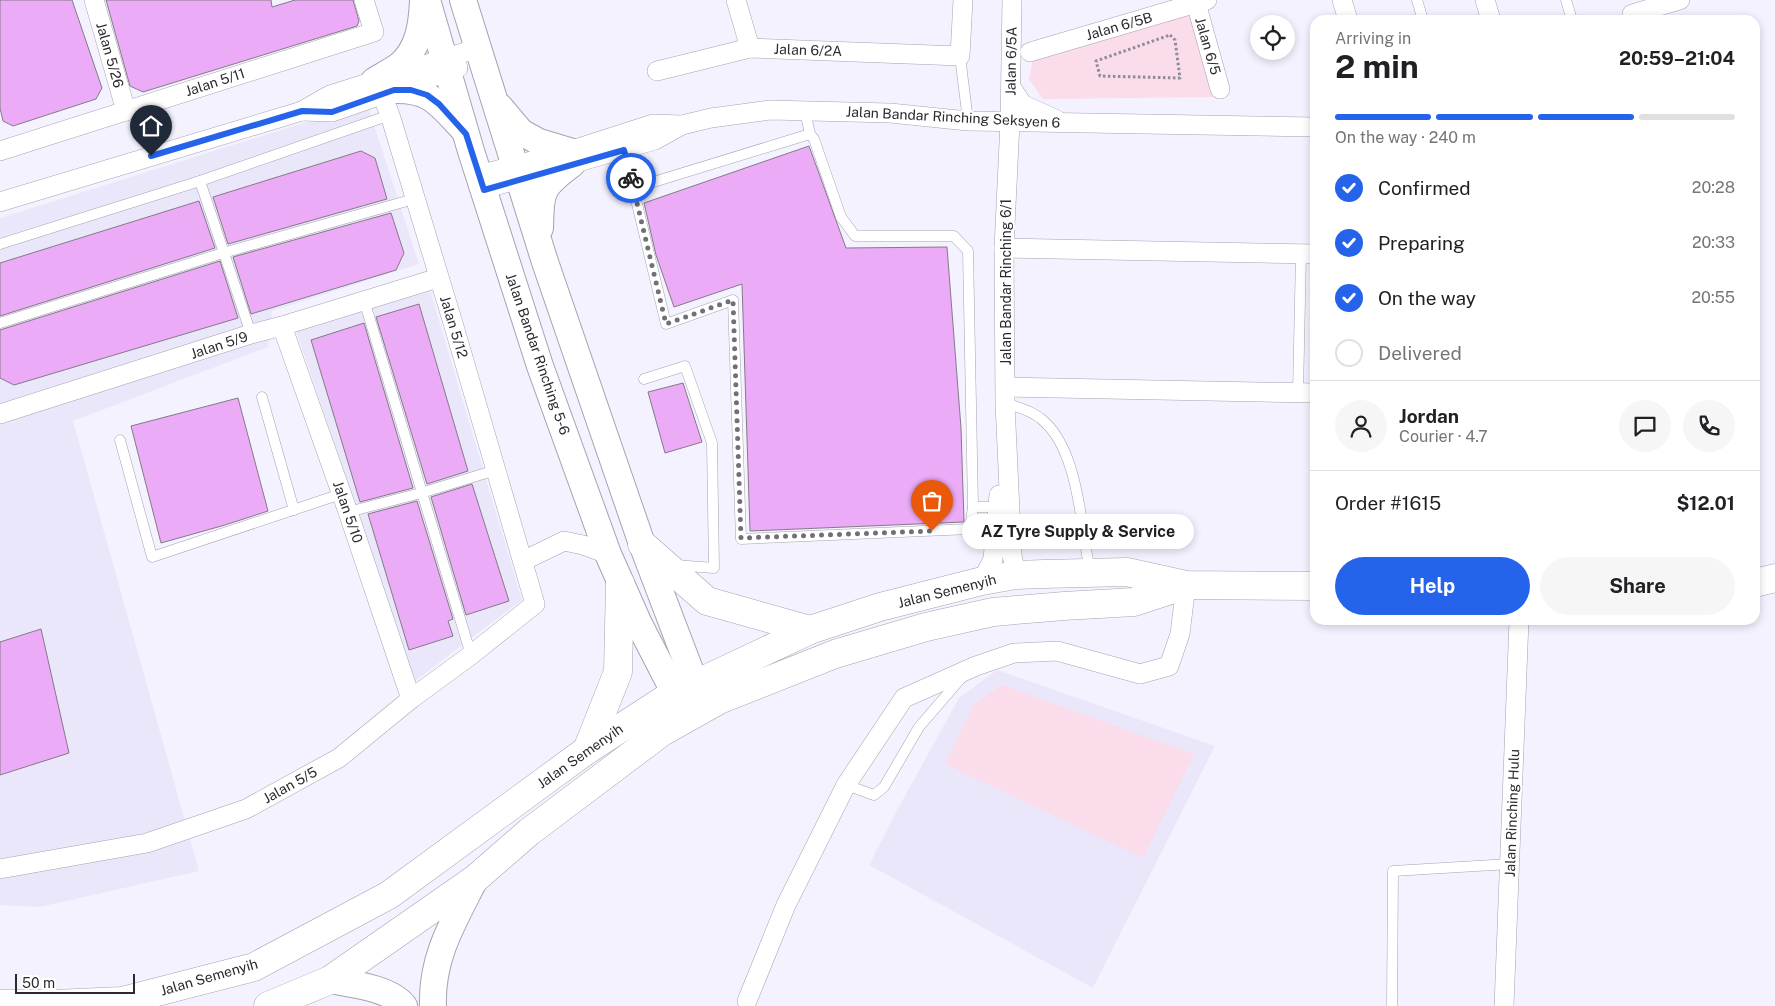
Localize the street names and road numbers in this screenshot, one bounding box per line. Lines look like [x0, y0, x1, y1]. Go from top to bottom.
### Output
street label: Jalan 6/5B [1084, 9, 1154, 43]
street label: Jalan 6/5 [1192, 15, 1224, 77]
street label: Jalan 5/26 [93, 20, 127, 90]
street label: Jalan 6/5A [1002, 26, 1020, 96]
street label: Jalan 6/2A [773, 41, 843, 59]
street label: Jalan 5/11 [183, 65, 247, 99]
street label: Jalan Bandar Rinching Seksyen 6 [845, 103, 1061, 131]
street label: Jalan Bandar Rinching 6/1 [998, 199, 1014, 365]
street label: Jalan Bandar Rinching 5-6 [503, 271, 573, 437]
street label: Jalan 5/12 [437, 294, 471, 360]
street label: Jalan 5/9 [188, 328, 250, 362]
street label: Jalan 5/10 [330, 479, 366, 545]
street label: Jalan Semenyih [896, 571, 998, 611]
street label: Jalan Semenyih [534, 721, 626, 791]
street label: Jalan Rinching Hulu [1502, 749, 1522, 877]
street label: Jalan 5/5 [260, 764, 320, 806]
street label: Jalan Semenyih [158, 955, 260, 999]

